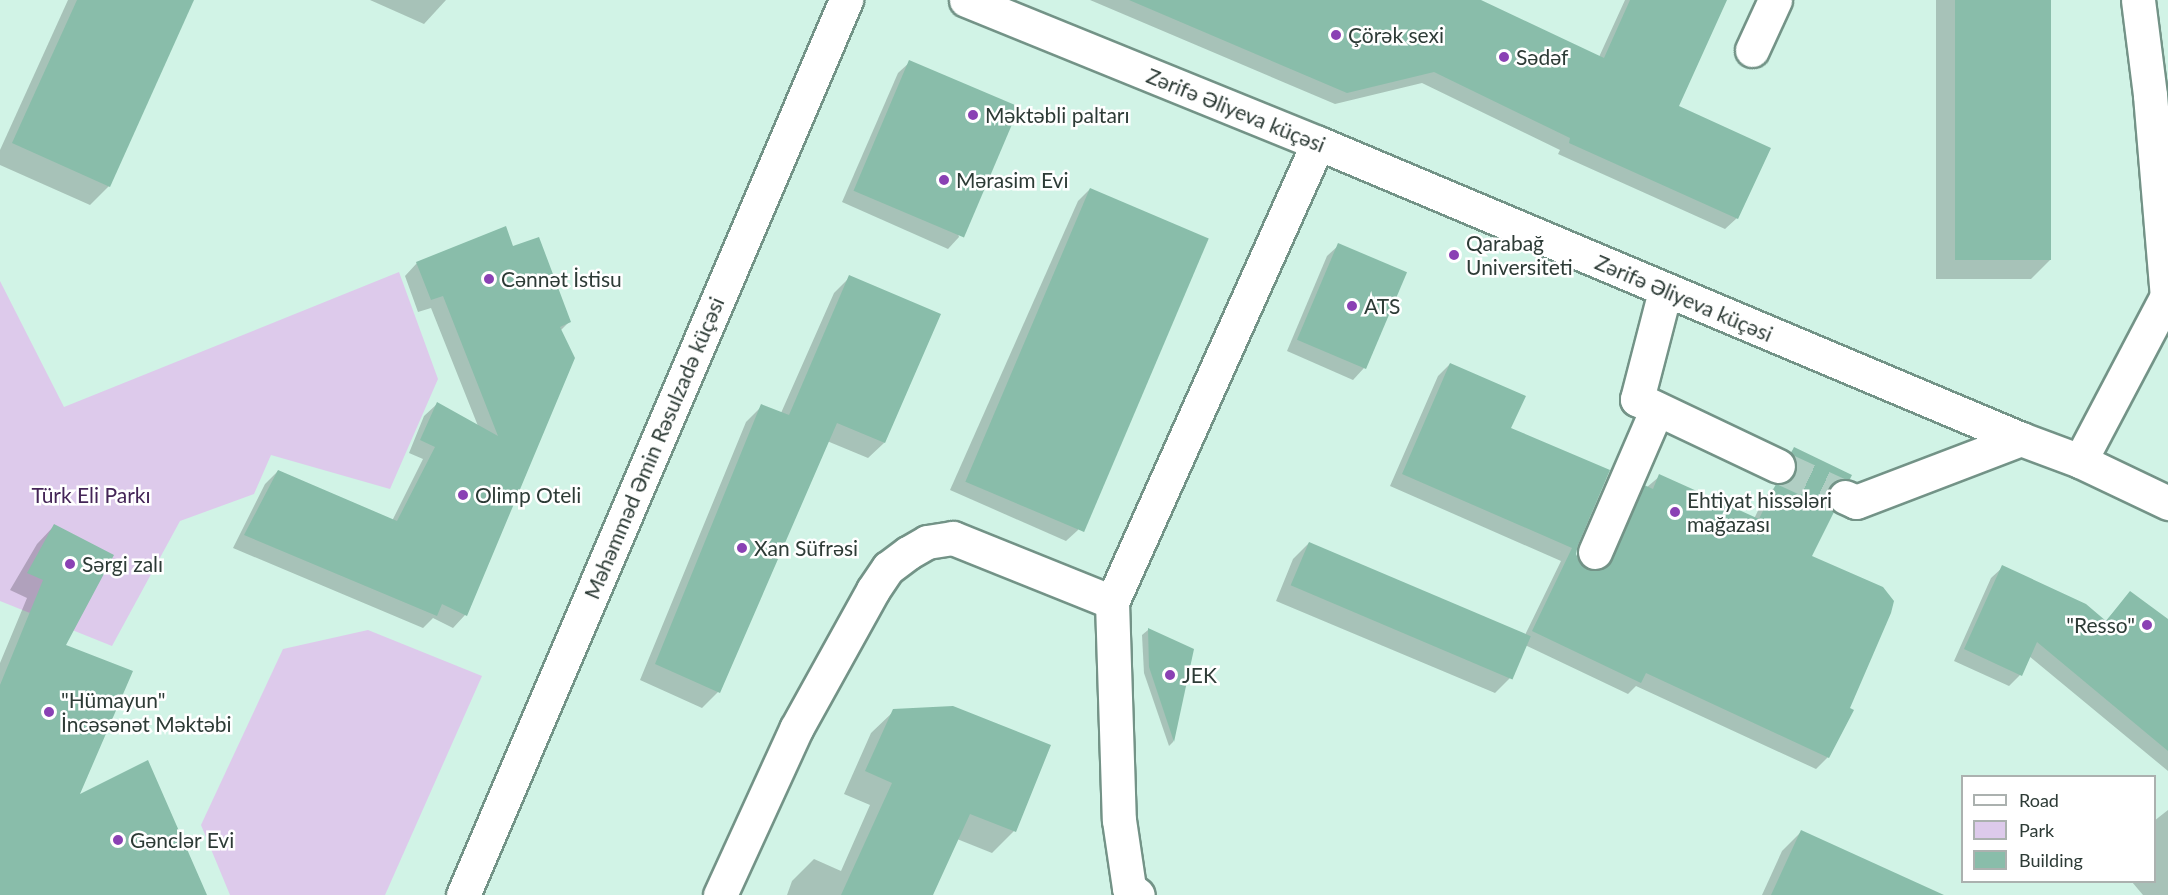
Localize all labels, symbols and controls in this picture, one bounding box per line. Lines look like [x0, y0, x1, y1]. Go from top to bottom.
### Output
place label: Çörək sexi [1348, 22, 1444, 48]
marker: Çörək sexi [1329, 28, 1343, 42]
place label: Sədəf [1516, 44, 1568, 70]
marker: Sədəf [1497, 50, 1511, 64]
street label: Zərifə Əliyeva küçəsi [1143, 63, 1329, 157]
place label: Məktəbli paltarı [985, 102, 1130, 128]
marker: Məktəbli paltarı [966, 108, 980, 122]
place label: Mərasim Evi [956, 167, 1068, 193]
marker: Mərasim Evi [937, 173, 951, 187]
place label: Qarabağ Universiteti [1466, 230, 1573, 280]
marker: Qarabağ Universiteti [1447, 248, 1461, 262]
street label: Zərifə Əliyeva küçəsi [1591, 249, 1777, 347]
place label: Cənnət İstisu [501, 266, 622, 292]
marker: Cənnət İstisu [482, 272, 496, 286]
street label: Məhəmməd Əmin Rəsulzadə küçəsi [579, 293, 729, 603]
place label: ATS [1364, 293, 1400, 319]
marker: ATS [1345, 299, 1359, 313]
park label: Türk Eli Parkı [31, 482, 151, 508]
place label: Olimp Oteli [475, 482, 581, 508]
place label: Ehtiyat hissələri mağazası [1687, 487, 1832, 537]
marker: Olimp Oteli [456, 488, 470, 502]
marker: Ehtiyat hissələri mağazası [1668, 505, 1682, 519]
place label: Xan Süfrəsi [754, 535, 858, 561]
marker: Xan Süfrəsi [735, 541, 749, 555]
place label: Sərgi zalı [82, 551, 163, 577]
marker: Sərgi zalı [63, 557, 77, 571]
place label: "Resso" [2066, 612, 2135, 638]
marker: "Resso" [2140, 618, 2154, 632]
place label: JEK [1182, 662, 1217, 688]
marker: JEK [1163, 668, 1177, 682]
place label: "Hümayun" İncəsənət Məktəbi [61, 687, 232, 737]
marker: "Hümayun" İncəsənət Məktəbi [42, 705, 56, 719]
legend [1961, 775, 2156, 883]
text: Road [2019, 789, 2059, 811]
text: Park [2019, 819, 2054, 841]
place label: Gənclər Evi [130, 827, 235, 853]
marker: Gənclər Evi [111, 833, 125, 847]
text: Building [2019, 849, 2083, 871]

